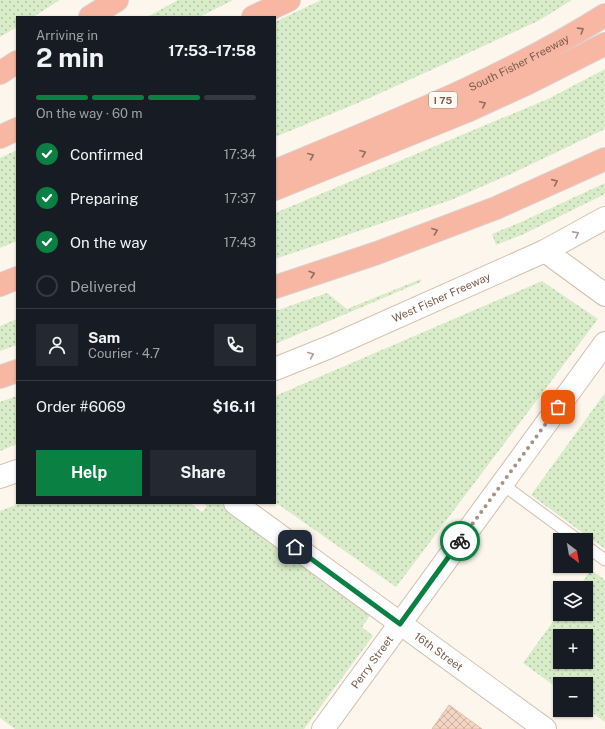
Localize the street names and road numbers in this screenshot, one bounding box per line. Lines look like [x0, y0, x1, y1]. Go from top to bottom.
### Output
street label: South Fisher Freeway [467, 32, 571, 93]
road number: I 75 [429, 92, 457, 108]
street label: West Fisher Freeway [390, 270, 492, 324]
street label: 16th Street [412, 630, 465, 673]
street label: Perry Street [349, 633, 395, 691]

